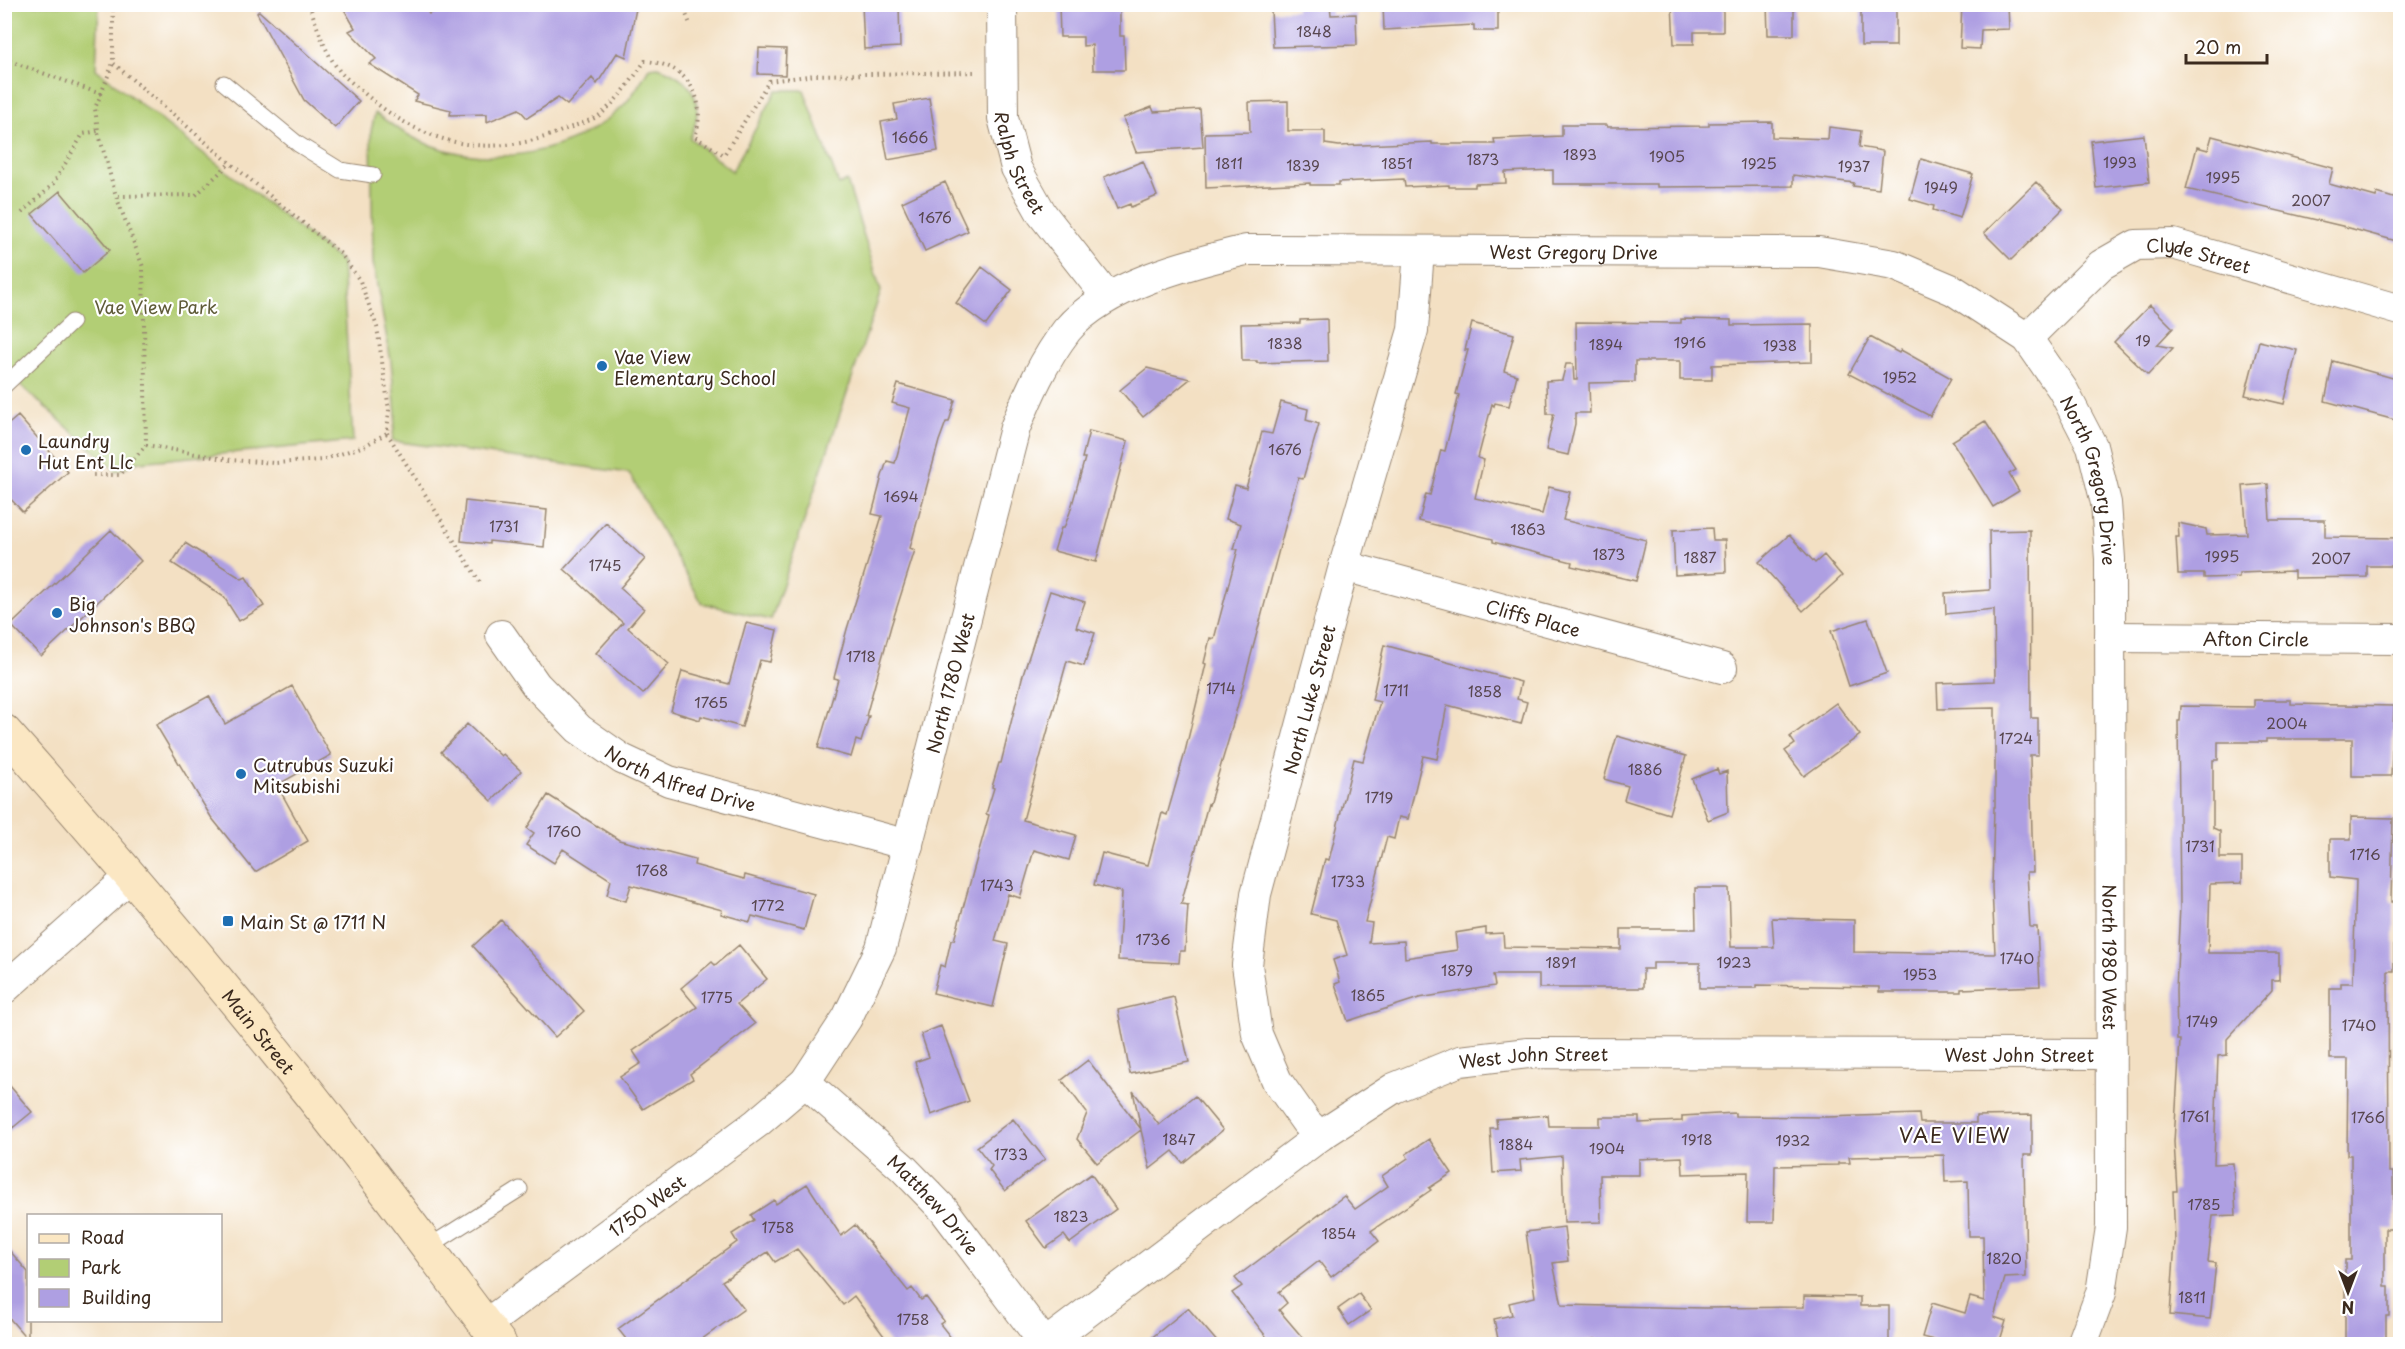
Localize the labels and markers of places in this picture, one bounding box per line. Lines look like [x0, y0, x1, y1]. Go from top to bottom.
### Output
place label: Vae View Elementary School [614, 343, 776, 391]
marker: Vae View Elementary School [595, 359, 609, 373]
place label: Laundry Hut Ent Llc [38, 427, 133, 475]
marker: Laundry Hut Ent Llc [19, 443, 33, 457]
place label: Big Johnson's BBQ [69, 590, 196, 638]
marker: Big Johnson's BBQ [50, 606, 64, 620]
place label: Cutrubus Suzuki Mitsubishi [253, 751, 394, 799]
marker: Cutrubus Suzuki Mitsubishi [234, 767, 248, 781]
place label: Main St @ 1711 N [240, 908, 386, 935]
marker: Main St @ 1711 N [221, 914, 235, 928]

